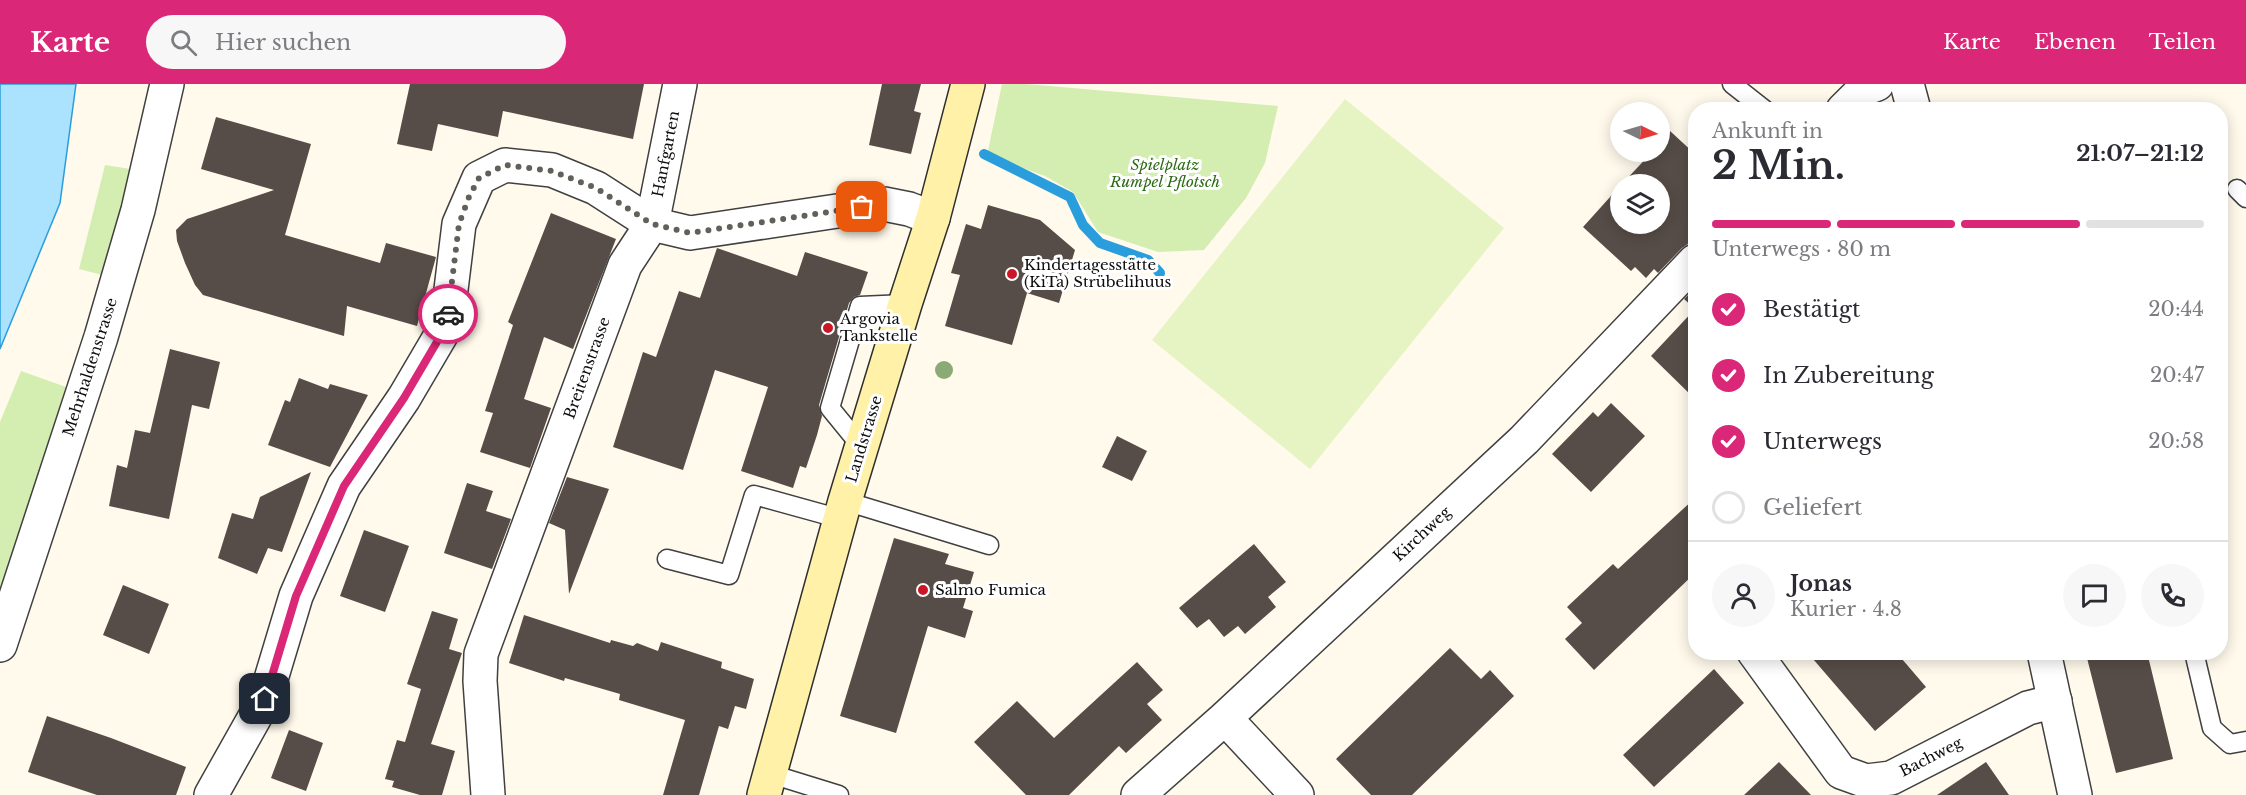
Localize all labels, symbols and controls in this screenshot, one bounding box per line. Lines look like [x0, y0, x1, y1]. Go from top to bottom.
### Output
search box [146, 15, 566, 69]
text: Karte [30, 25, 110, 60]
icon: search [167, 26, 200, 59]
text: Hier suchen [215, 29, 351, 56]
text: Karte [1943, 29, 2001, 55]
text: Ebenen [2034, 29, 2116, 55]
text: Teilen [2149, 29, 2216, 55]
north arrow [1610, 102, 1670, 162]
map controls [1610, 102, 1670, 234]
street label: Hanfgarten [648, 109, 683, 199]
text: Ankunft in [1712, 119, 1823, 143]
text: 21:07–21:12 [2076, 140, 2204, 167]
text: 2 Min. [1712, 141, 1845, 190]
park label: Spielplatz Rumpel Pflotsch [1109, 155, 1221, 191]
button: layers [1610, 174, 1670, 234]
pin [836, 181, 887, 232]
icon: bag [845, 190, 878, 223]
text: Unterwegs · 80 m [1712, 237, 1891, 261]
place label: Kindertagesstätte (KiTa) Strübelihuus [1024, 255, 1172, 291]
marker: Kindertagesstätte (KiTa) Strübelihuus [1005, 267, 1019, 281]
courier [418, 284, 478, 344]
icon: check [1712, 293, 1745, 326]
street label: Mehrhaldenstrasse [58, 295, 121, 439]
text: Bestätigt [1763, 296, 1860, 323]
text: 20:44 [2148, 297, 2204, 321]
icon: car [432, 298, 465, 331]
place label: Argovia Tankstelle [839, 309, 918, 345]
street label: Breitenstrasse [559, 314, 614, 421]
marker: Argovia Tankstelle [821, 321, 835, 335]
icon: check [1712, 359, 1745, 392]
text: In Zubereitung [1763, 362, 1934, 389]
text: 20:47 [2150, 363, 2204, 387]
street label: Landstrasse [841, 393, 886, 485]
icon: check [1712, 425, 1745, 458]
text: Unterwegs [1763, 428, 1882, 455]
text: 20:58 [2148, 429, 2204, 453]
text: Geliefert [1763, 494, 1862, 521]
street label: Kirchweg [1389, 501, 1455, 565]
button: person [1712, 564, 1775, 627]
button: chat [2063, 564, 2126, 627]
button: phone [2141, 564, 2204, 627]
text: Jonas [1790, 570, 1852, 597]
place label: Salmo Fumica [935, 580, 1046, 599]
marker: Salmo Fumica [916, 583, 930, 597]
text: Kurier · 4.8 [1790, 597, 1902, 621]
pin [239, 673, 290, 724]
icon: home [248, 682, 281, 715]
street label: Bachweg [1896, 732, 1966, 780]

